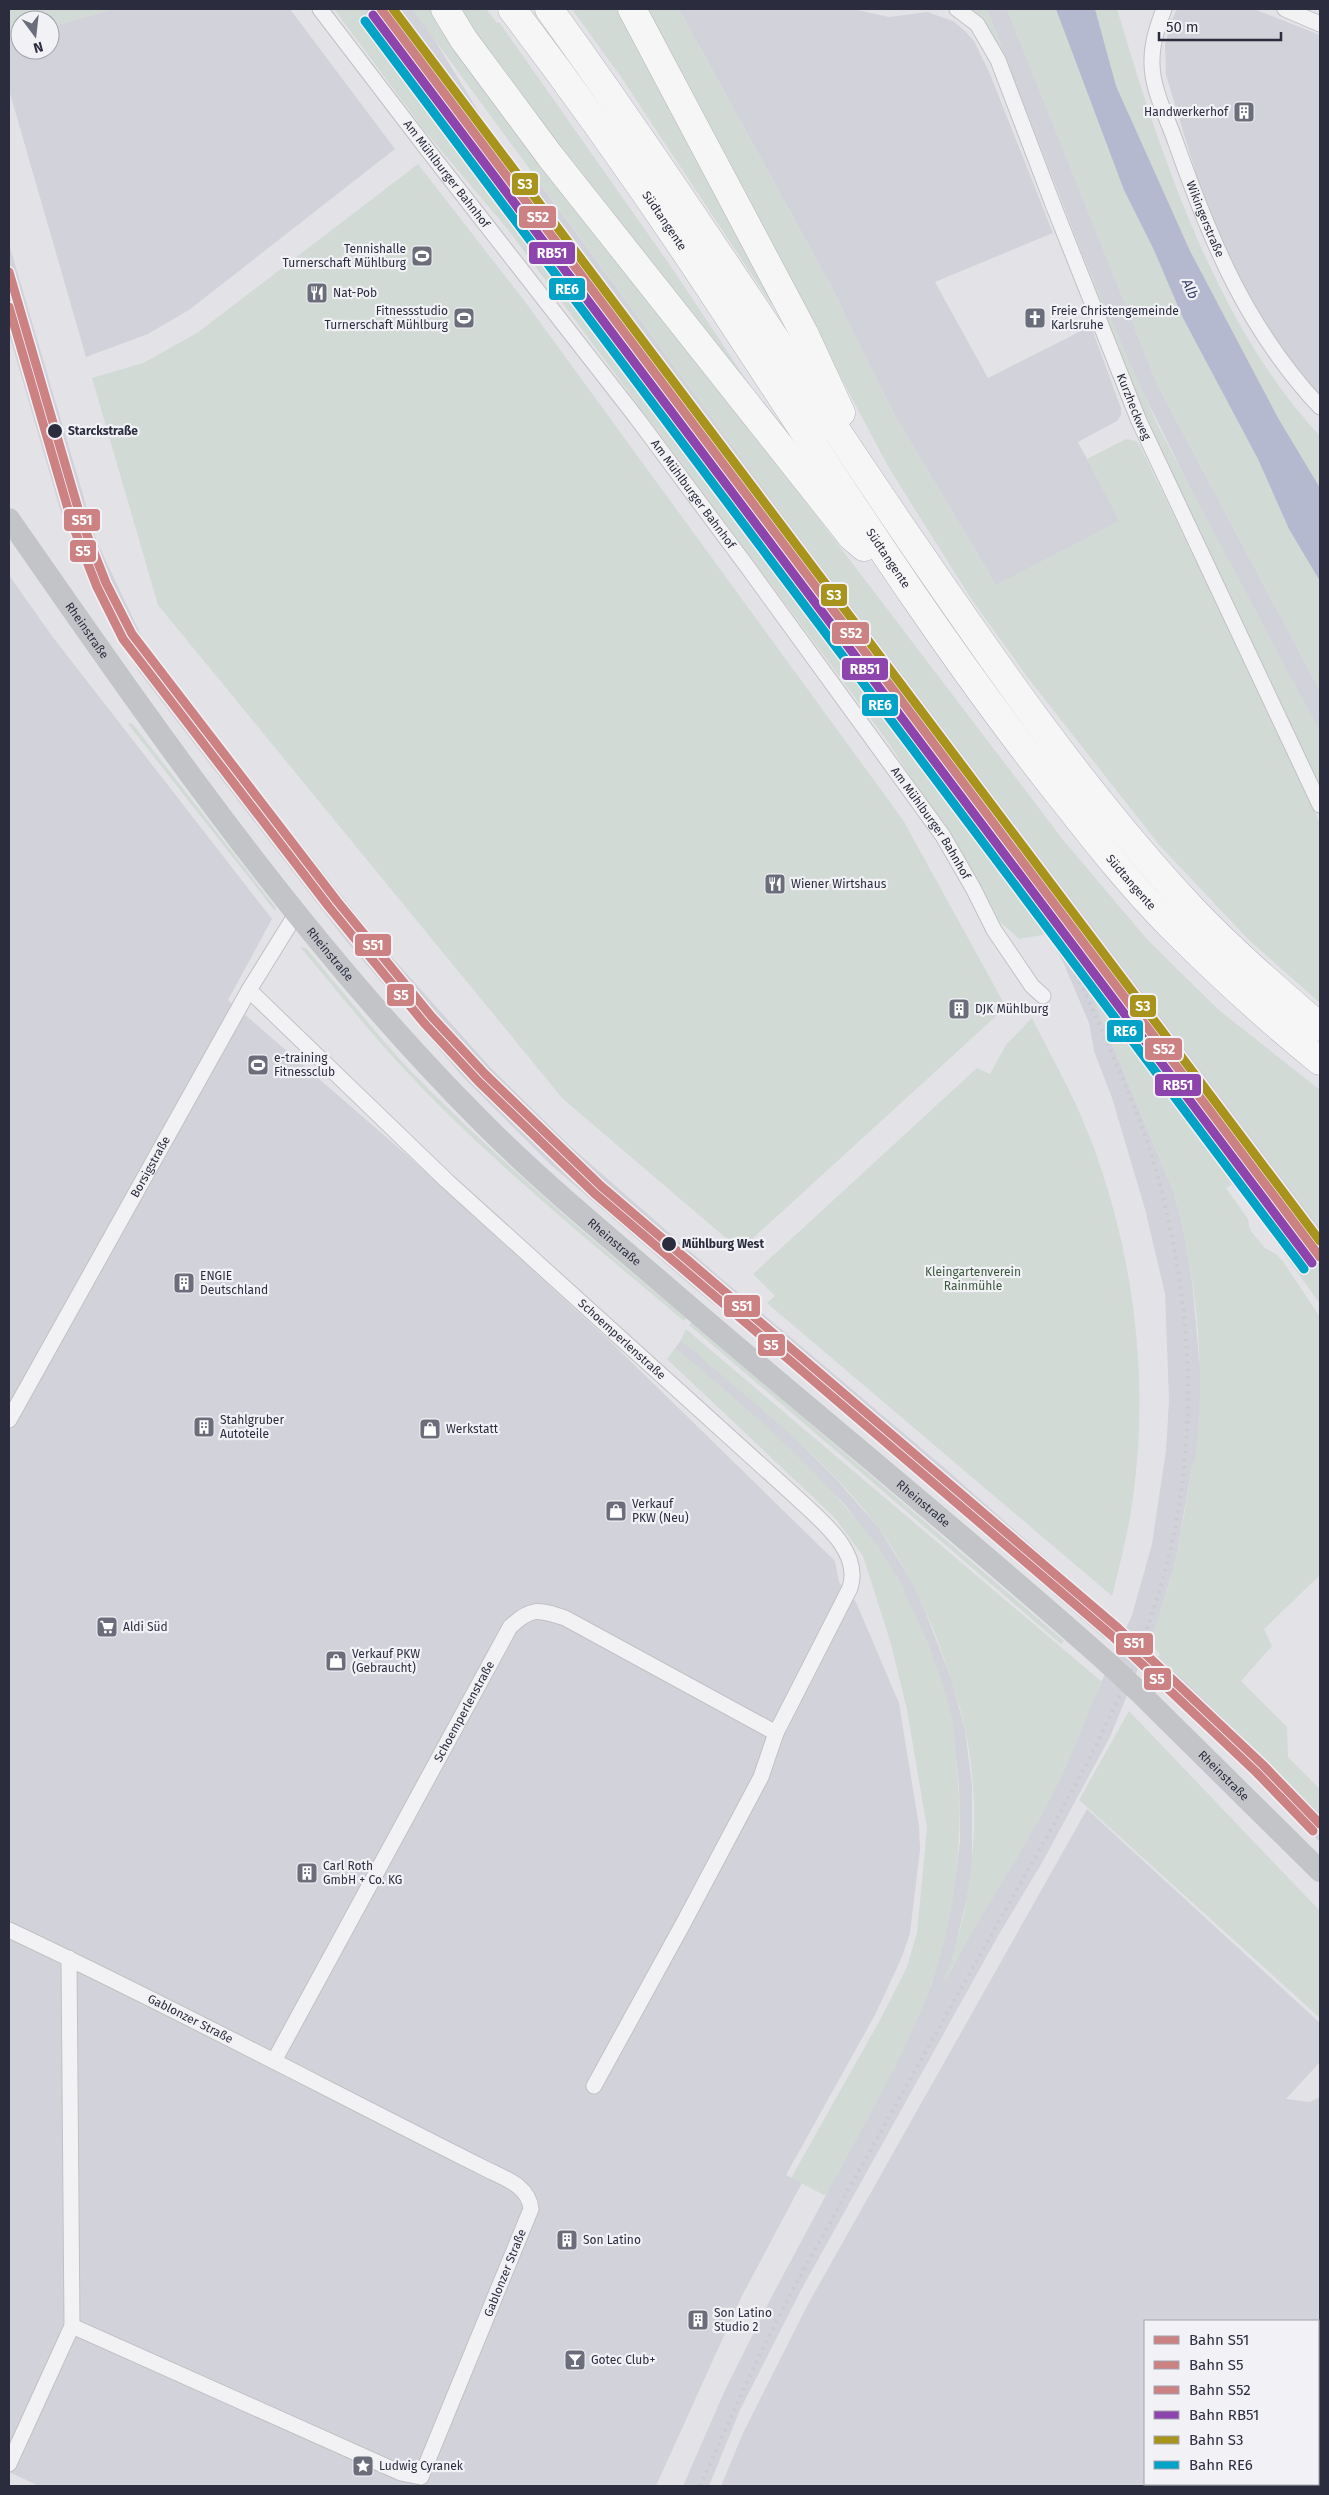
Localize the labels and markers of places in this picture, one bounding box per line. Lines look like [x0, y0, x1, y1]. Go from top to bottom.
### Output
building icon: Handwerkerhof [1232, 100, 1256, 124]
place label: Handwerkerhof [1144, 105, 1229, 119]
place label: Tennishalle Turnerschaft Mühlburg [283, 242, 407, 270]
sports icon: Tennishalle Turnerschaft Mühlburg [410, 244, 434, 268]
restaurant icon: Nat-Pob [305, 281, 329, 305]
place label: Nat-Pob [333, 286, 377, 300]
place label: Fitnessstudio Turnerschaft Mühlburg [325, 304, 449, 332]
place label: Freie Christengemeinde Karlsruhe [1051, 304, 1179, 332]
sports icon: Fitnessstudio Turnerschaft Mühlburg [452, 306, 476, 330]
church icon: Freie Christengemeinde Karlsruhe [1023, 306, 1047, 330]
marker: Starckstraße [46, 422, 64, 440]
place label: Starckstraße [68, 424, 138, 438]
restaurant icon: Wiener Wirtshaus [763, 872, 787, 896]
place label: Wiener Wirtshaus [791, 877, 887, 891]
building icon: DJK Mühlburg [947, 997, 971, 1021]
place label: DJK Mühlburg [975, 1002, 1049, 1016]
place label: e-training Fitnessclub [274, 1051, 335, 1079]
sports icon: e-training Fitnessclub [246, 1053, 270, 1077]
marker: Mühlburg West [660, 1235, 678, 1253]
place label: Mühlburg West [682, 1237, 764, 1251]
place label: ENGIE Deutschland [200, 1269, 268, 1297]
building icon: ENGIE Deutschland [172, 1271, 196, 1295]
place label: Stahlgruber Autoteile [220, 1413, 284, 1441]
building icon: Stahlgruber Autoteile [192, 1415, 216, 1439]
shop icon: Werkstatt [418, 1417, 442, 1441]
place label: Werkstatt [446, 1422, 499, 1436]
place label: Verkauf PKW (Neu) [632, 1497, 689, 1525]
shop icon: Verkauf PKW (Neu) [604, 1499, 628, 1523]
supermarket icon: Aldi Süd [95, 1615, 119, 1639]
place label: Aldi Süd [123, 1620, 168, 1634]
place label: Verkauf PKW (Gebraucht) [352, 1647, 420, 1675]
shop icon: Verkauf PKW (Gebraucht) [324, 1649, 348, 1673]
place label: Carl Roth GmbH + Co. KG [323, 1859, 402, 1887]
building icon: Carl Roth GmbH + Co. KG [295, 1861, 319, 1885]
building icon: Son Latino [555, 2228, 579, 2252]
place label: Son Latino [583, 2233, 641, 2247]
place label: Son Latino Studio 2 [714, 2306, 772, 2334]
building icon: Son Latino Studio 2 [686, 2308, 710, 2332]
bar icon: Gotec Club+ [563, 2348, 587, 2372]
place label: Gotec Club+ [591, 2353, 655, 2367]
place icon: Ludwig Cyranek [351, 2454, 375, 2478]
place label: Ludwig Cyranek [379, 2459, 464, 2473]

